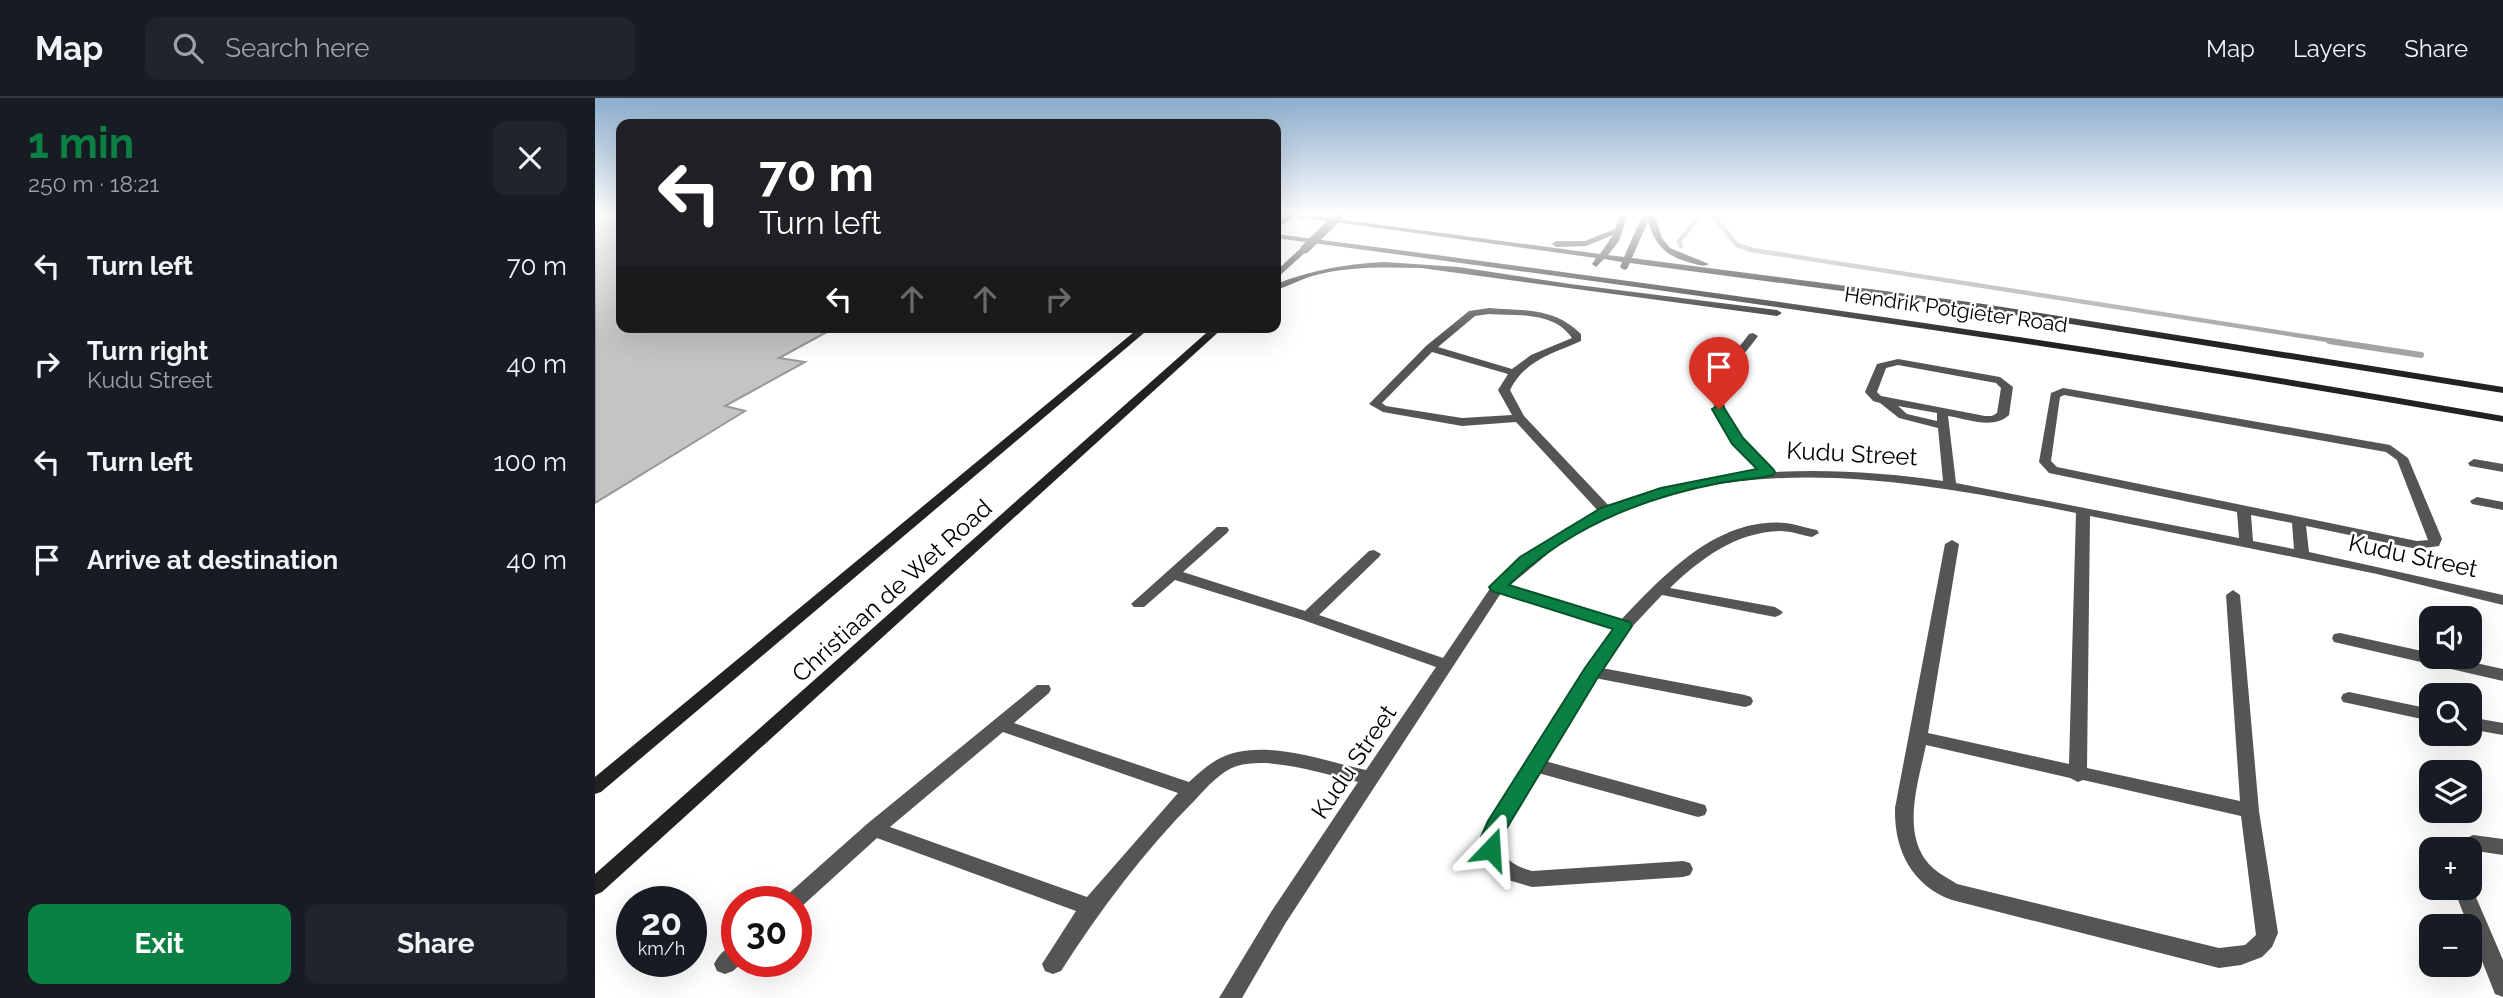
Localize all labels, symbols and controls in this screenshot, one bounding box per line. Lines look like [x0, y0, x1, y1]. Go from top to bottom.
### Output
search box [145, 17, 635, 80]
text: Map [35, 29, 103, 68]
icon: search [169, 29, 207, 67]
text: Search here [225, 33, 370, 63]
text: Map [2206, 34, 2255, 63]
text: Layers [2293, 34, 2366, 63]
text: Share [2404, 34, 2468, 63]
text: 1 min [28, 119, 134, 168]
button: close [493, 121, 567, 195]
text: 70 m [759, 145, 874, 202]
icon: left [644, 147, 735, 238]
text: 250 m · 18:21 [28, 170, 159, 197]
text: Turn left [759, 204, 881, 241]
icon: left [28, 247, 66, 285]
text: Turn left [87, 251, 193, 281]
text: 70 m [507, 251, 567, 281]
icon: left [820, 280, 858, 318]
icon: ahead [893, 280, 931, 318]
icon: ahead [966, 280, 1004, 318]
icon: right [1039, 280, 1077, 318]
street label: Hendrik Potgieter Road [1843, 281, 2069, 338]
text: Turn right [87, 336, 208, 366]
pin [1689, 337, 1749, 409]
icon: right [28, 345, 66, 383]
icon: arrive [1700, 348, 1738, 386]
text: 40 m [506, 349, 567, 379]
text: Kudu Street [87, 366, 213, 393]
street label: Kudu Street [1786, 436, 1918, 471]
icon: left [28, 443, 66, 481]
text: Turn left [87, 447, 193, 477]
text: 100 m [494, 447, 567, 477]
street label: Christiaan de Wet Road [786, 493, 998, 688]
street label: Kudu Street [2346, 528, 2480, 583]
icon: arrive [28, 541, 66, 579]
text: Arrive at destination [87, 545, 338, 575]
text: 40 m [506, 545, 567, 575]
map controls [2419, 606, 2482, 977]
button: sound [2419, 606, 2482, 669]
button: search [2419, 683, 2482, 746]
street label: Kudu Street [1305, 699, 1402, 824]
button: layers [2419, 760, 2482, 823]
position arrow [1454, 812, 1528, 886]
button: + [2419, 837, 2482, 900]
speed limit sign: 30 [721, 886, 812, 977]
text: 20 [641, 902, 682, 943]
button: Exit [28, 904, 291, 984]
button: Share [305, 904, 567, 984]
button: − [2419, 914, 2482, 977]
text: km/h [638, 938, 685, 959]

